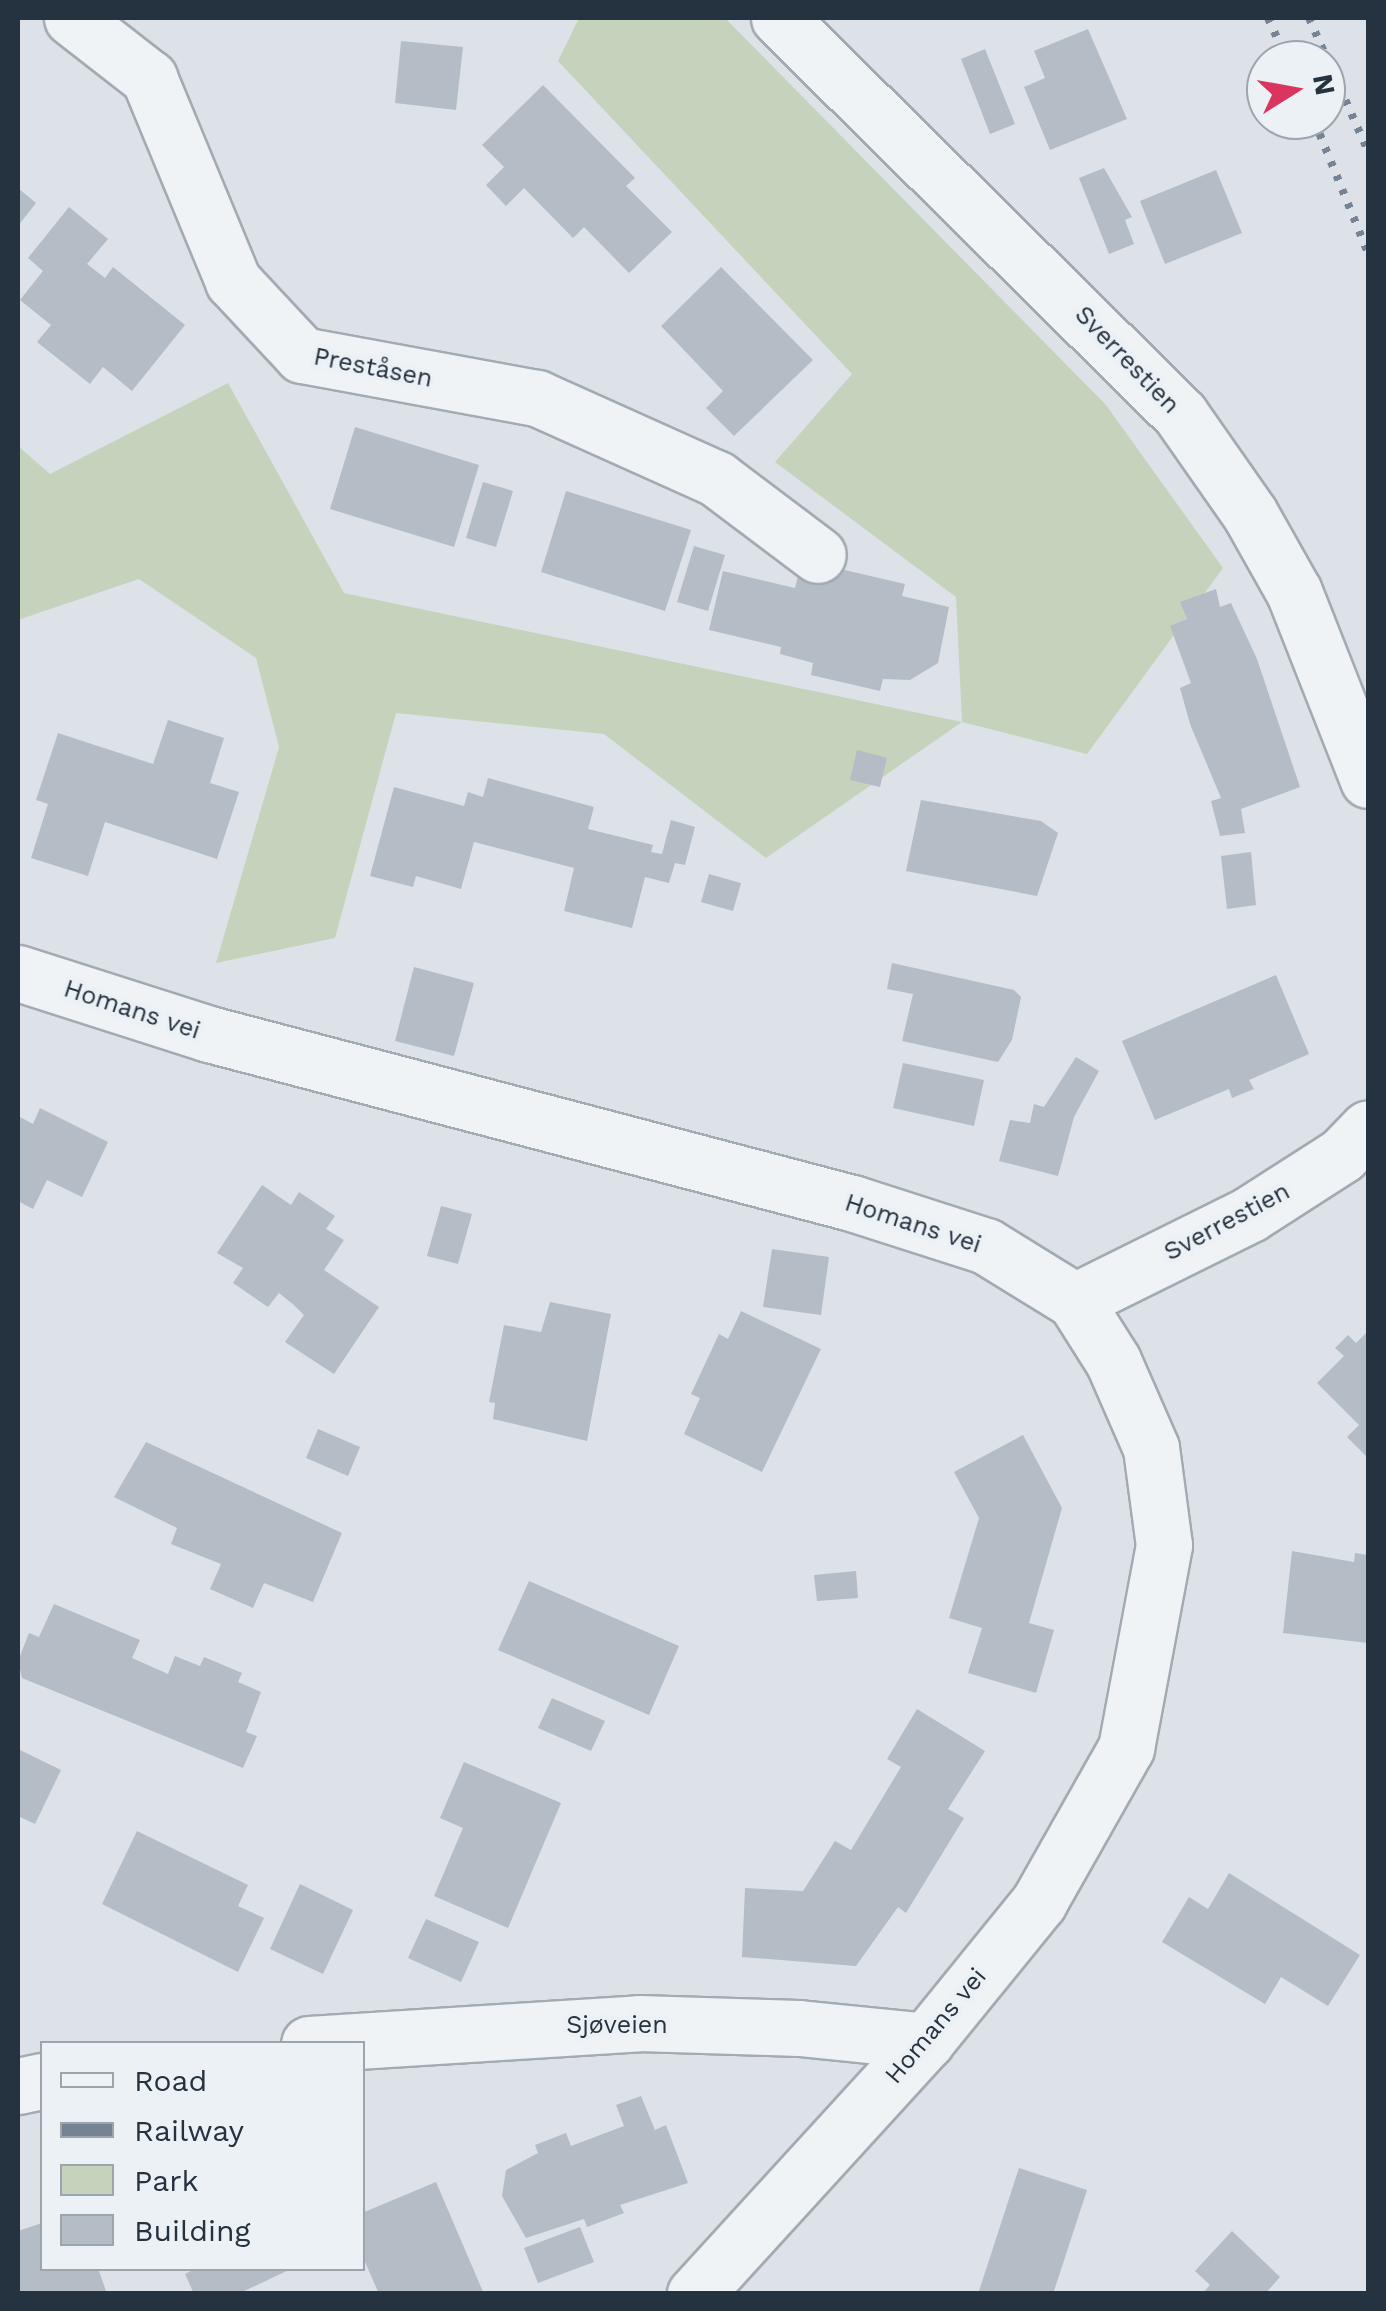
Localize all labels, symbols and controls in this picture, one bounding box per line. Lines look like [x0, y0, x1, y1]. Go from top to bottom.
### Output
north arrow [1246, 40, 1346, 140]
text: N [1306, 71, 1342, 98]
street label: Sverrestien [1068, 300, 1186, 420]
street label: Preståsen [311, 342, 435, 394]
street label: Homans vei [60, 974, 204, 1046]
street label: Sverrestien [1159, 1176, 1295, 1268]
street label: Homans vei [841, 1188, 985, 1260]
street label: Homans vei [879, 1962, 993, 2090]
street label: Sjøveien [566, 2010, 668, 2040]
legend [40, 2041, 365, 2271]
text: Road [134, 2063, 207, 2098]
text: Railway [134, 2113, 244, 2148]
text: Park [134, 2163, 199, 2198]
text: Building [134, 2213, 251, 2248]

